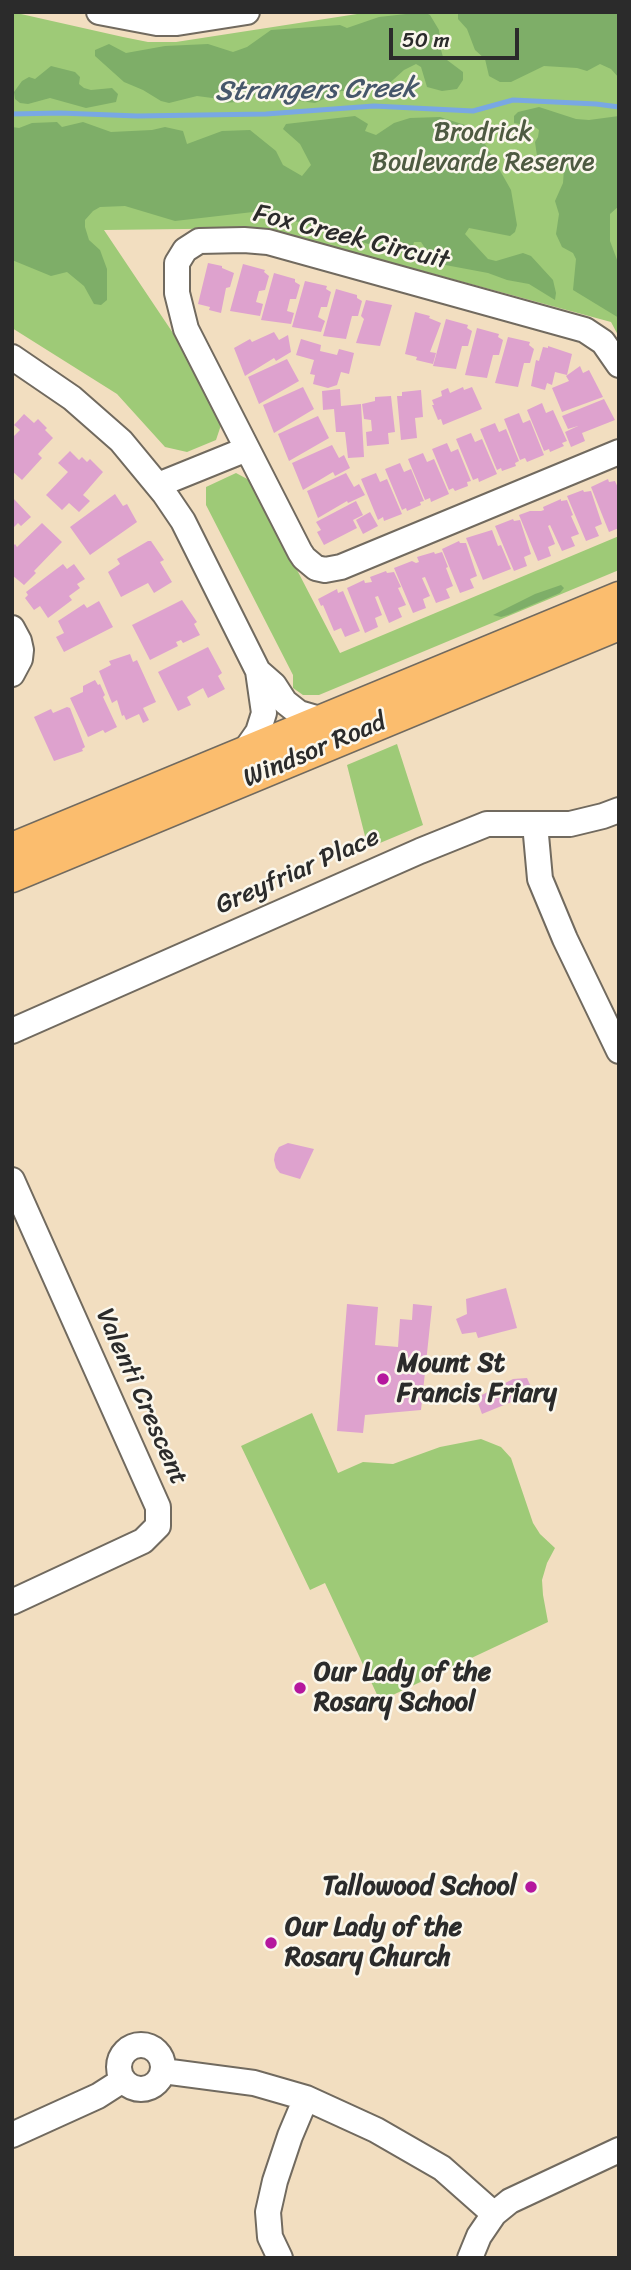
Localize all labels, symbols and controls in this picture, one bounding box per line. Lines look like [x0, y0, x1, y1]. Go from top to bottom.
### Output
scale bar [393, 14, 522, 58]
text: 50 m [402, 21, 450, 59]
water label: Strangers Creek [215, 72, 417, 110]
park label: Brodrick Boulevarde Reserve [372, 117, 594, 178]
street label: Fox Creek Circuit [250, 199, 452, 277]
street label: Windsor Road [239, 707, 391, 795]
street label: Greyfriar Place [211, 822, 385, 922]
street label: Valenti Crescent [88, 1304, 194, 1490]
place label: Mount St Francis Friary [397, 1348, 557, 1410]
marker: Mount St Francis Friary [375, 1371, 391, 1387]
place label: Our Lady of the Rosary School [314, 1657, 491, 1718]
marker: Our Lady of the Rosary School [292, 1680, 308, 1696]
place label: Tallowood School [323, 1871, 517, 1903]
marker: Tallowood School [523, 1879, 539, 1895]
place label: Our Lady of the Rosary Church [285, 1912, 462, 1974]
marker: Our Lady of the Rosary Church [263, 1935, 279, 1951]

